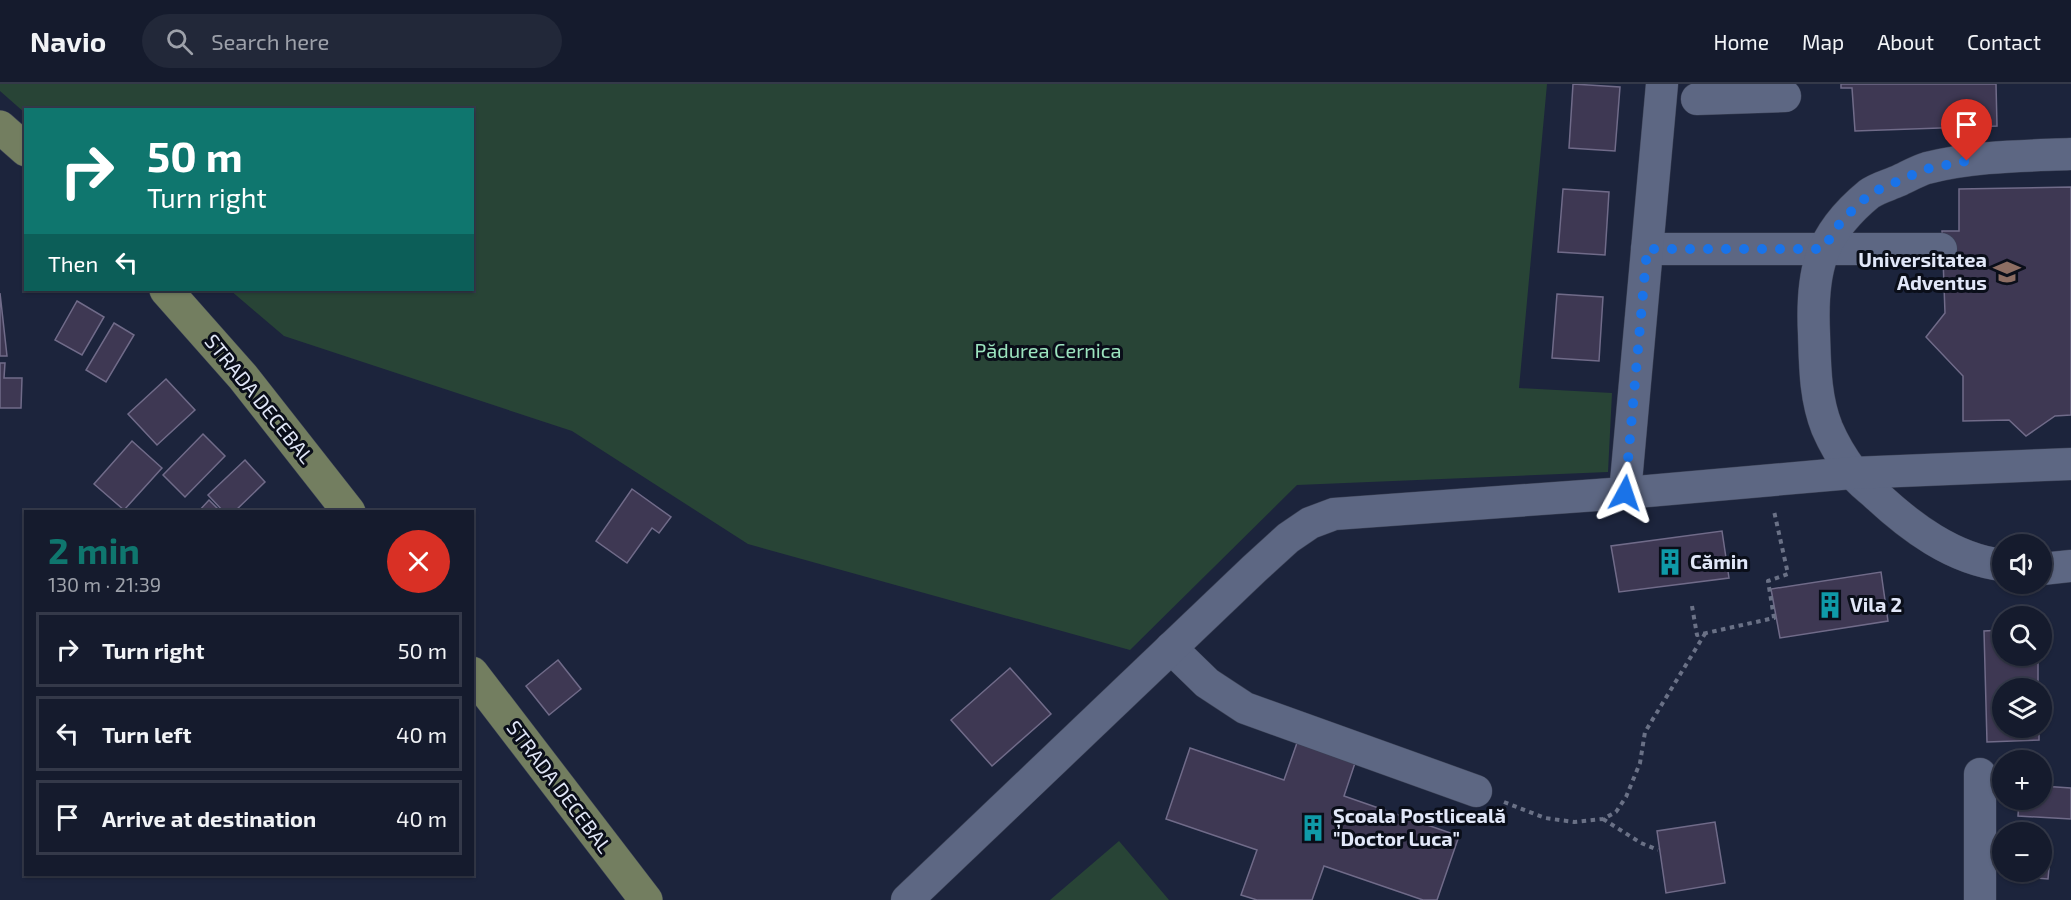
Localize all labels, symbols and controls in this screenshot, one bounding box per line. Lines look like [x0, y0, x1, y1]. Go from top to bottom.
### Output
search box [142, 14, 562, 68]
text: Navio [30, 24, 106, 58]
icon: search [163, 25, 196, 58]
text: Search here [211, 28, 329, 54]
text: Home [1713, 29, 1769, 54]
text: Map [1802, 29, 1844, 54]
text: About [1877, 29, 1934, 54]
text: Contact [1967, 29, 2041, 54]
pin [1941, 99, 1992, 161]
icon: arrive [1950, 108, 1983, 141]
text: 50 m [147, 130, 243, 180]
icon: right [48, 132, 126, 210]
text: Turn right [147, 181, 267, 213]
icon: left [110, 246, 143, 279]
place label: Universitatea Adventus [1858, 247, 1987, 294]
text: Then [48, 250, 98, 276]
school or university icon: Universitatea Adventus [1992, 257, 2022, 287]
street label: STRADA DECEBAL [200, 329, 319, 468]
park label: Pădurea Cernica [975, 338, 1122, 362]
position arrow [1593, 461, 1657, 525]
text: 2 min [48, 528, 140, 571]
button: close [387, 530, 450, 593]
map controls [1992, 534, 2052, 882]
button: sound [1992, 534, 2052, 594]
building icon: Cămin [1655, 547, 1685, 577]
place label: Cămin [1690, 549, 1748, 573]
text: 130 m · 21:39 [48, 572, 161, 596]
building icon: Vila 2 [1815, 590, 1845, 620]
place label: Vila 2 [1850, 592, 1902, 616]
button: search [1992, 606, 2052, 666]
icon: right [51, 633, 84, 666]
text: Turn right [102, 637, 204, 663]
text: 50 m [398, 637, 447, 663]
button: layers [1992, 678, 2052, 738]
street label: STRADA DECEBAL [502, 716, 617, 857]
icon: left [51, 717, 84, 750]
text: Turn left [102, 721, 191, 747]
text: 40 m [396, 721, 447, 747]
button: + [1992, 750, 2052, 810]
icon: arrive [51, 801, 84, 834]
place label: Școala Postliceală "Doctor Luca" [1333, 803, 1506, 850]
text: Arrive at destination [102, 805, 316, 831]
text: 40 m [396, 805, 447, 831]
building icon: Școala Postliceală "Doctor Luca" [1298, 813, 1328, 843]
button: − [1992, 822, 2052, 882]

